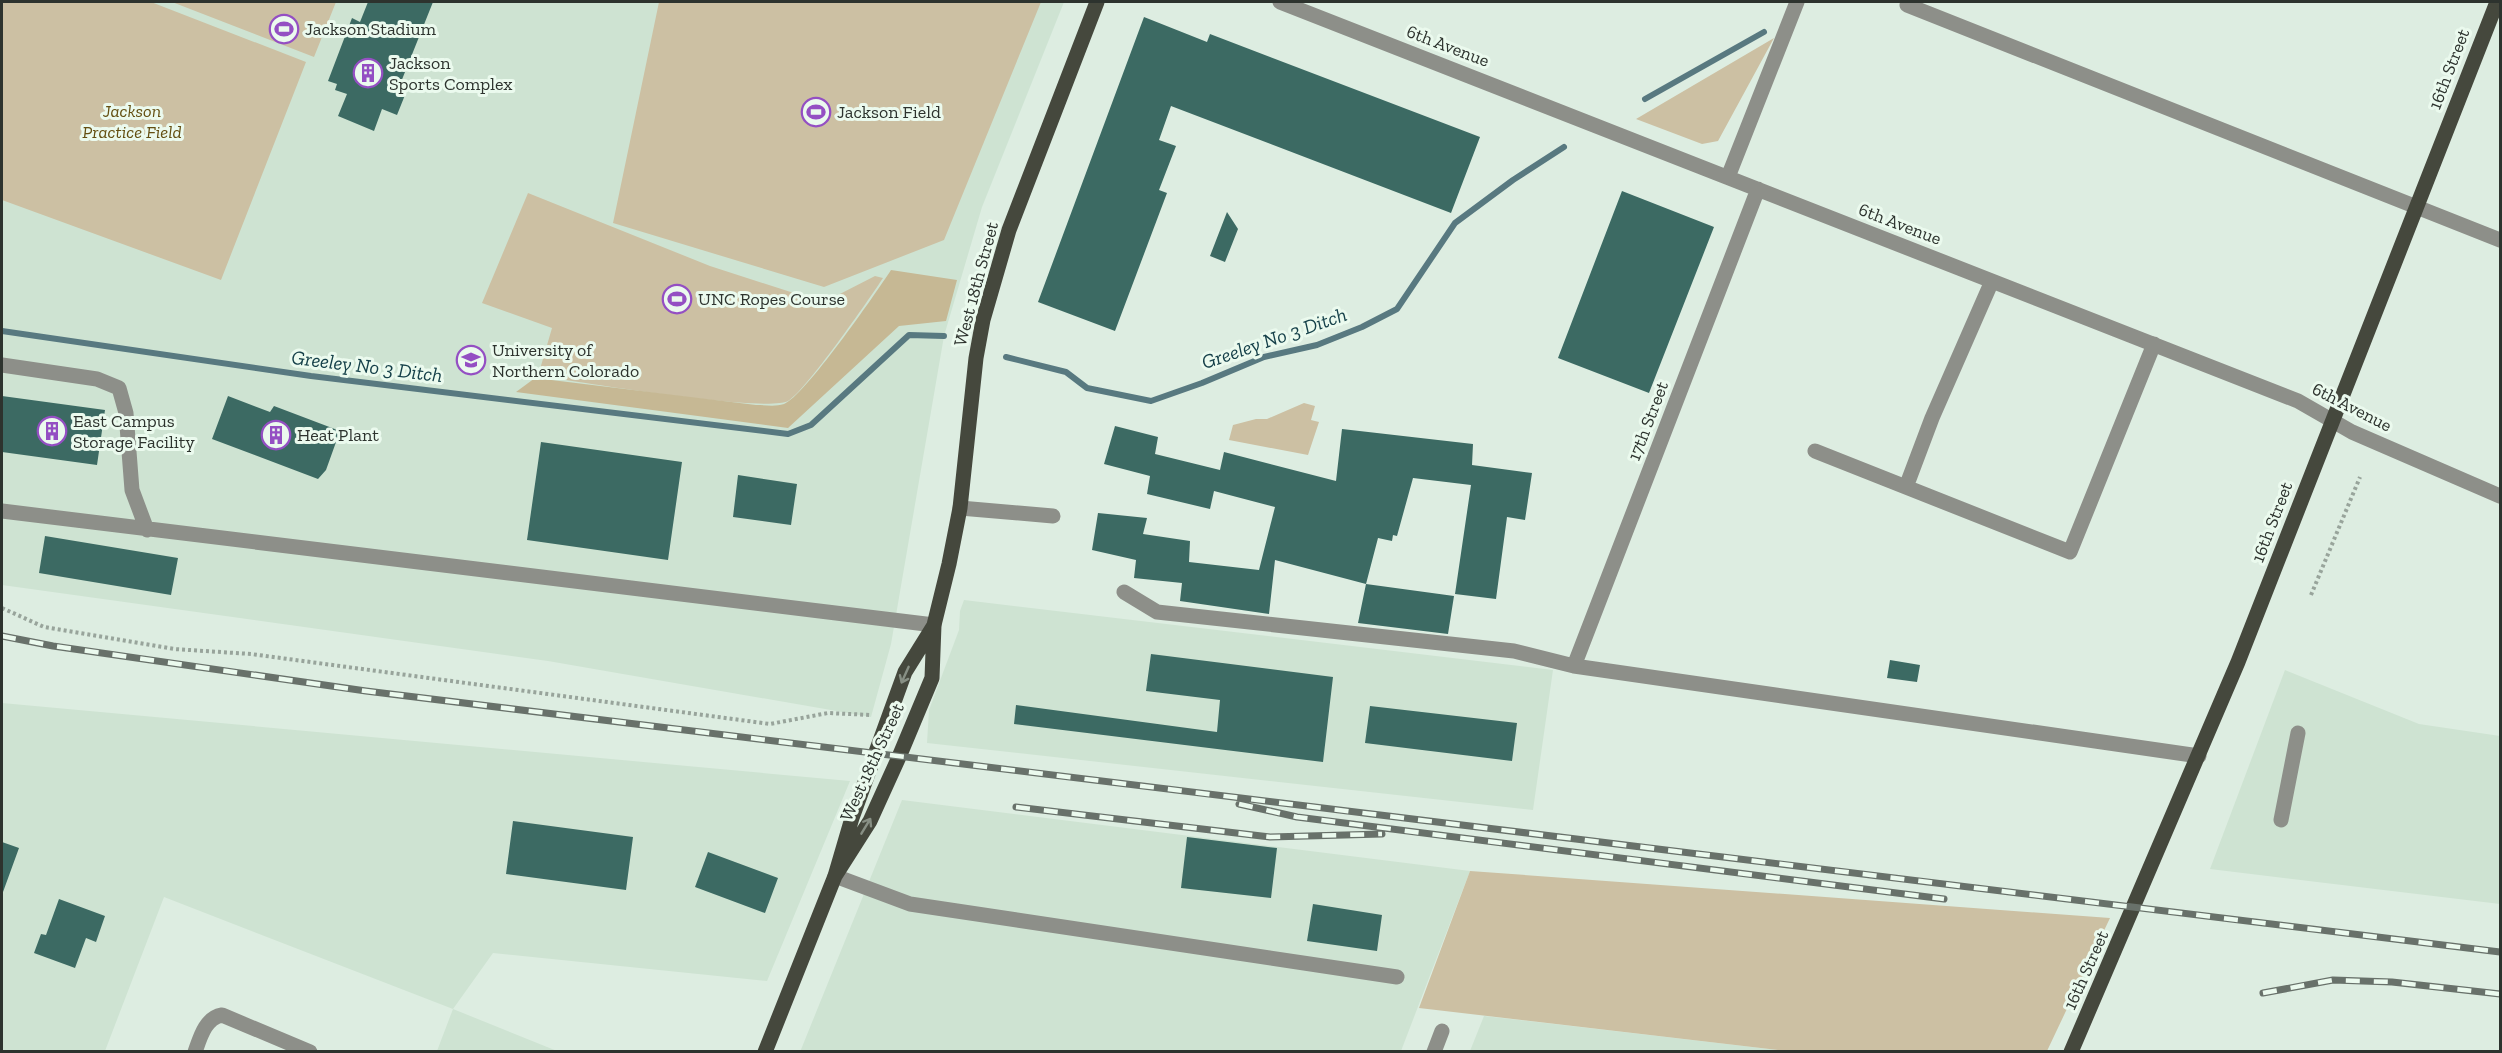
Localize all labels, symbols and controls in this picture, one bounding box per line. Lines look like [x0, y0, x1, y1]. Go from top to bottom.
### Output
sports icon: Jackson Stadium [268, 13, 300, 45]
place label: Jackson Stadium [305, 18, 437, 40]
street label: 6th Avenue [1404, 20, 1492, 72]
street label: 16th Street [2424, 25, 2475, 112]
place label: Jackson Sports Complex [389, 52, 513, 95]
building icon: Jackson Sports Complex [352, 57, 384, 89]
sports icon: Jackson Field [800, 96, 832, 128]
park label: Jackson Practice Field [82, 100, 182, 143]
place label: Jackson Field [837, 101, 941, 123]
street label: 6th Avenue [1856, 198, 1944, 250]
street label: West 18th Street [949, 219, 1003, 349]
sports icon: UNC Ropes Course [661, 283, 693, 315]
place label: UNC Ropes Course [698, 288, 845, 310]
water label: Greeley No 3 Ditch [1198, 302, 1350, 374]
place label: University of Northern Colorado [492, 339, 639, 382]
school or university icon: University of Northern Colorado [455, 344, 487, 376]
water label: Greeley No 3 Ditch [290, 345, 444, 387]
street label: 17th Street [1623, 378, 1673, 464]
street label: 6th Avenue [2308, 378, 2396, 436]
place label: East Campus Storage Facility [73, 410, 196, 453]
building icon: East Campus Storage Facility [36, 415, 68, 447]
building icon: Heat Plant [260, 419, 292, 451]
place label: Heat Plant [297, 424, 379, 446]
street label: 16th Street [2247, 478, 2298, 565]
one-way arrow [899, 665, 910, 684]
street label: West 18th Street [835, 699, 909, 825]
one-way arrow [861, 818, 873, 835]
street label: 16th Street [2059, 927, 2113, 1013]

